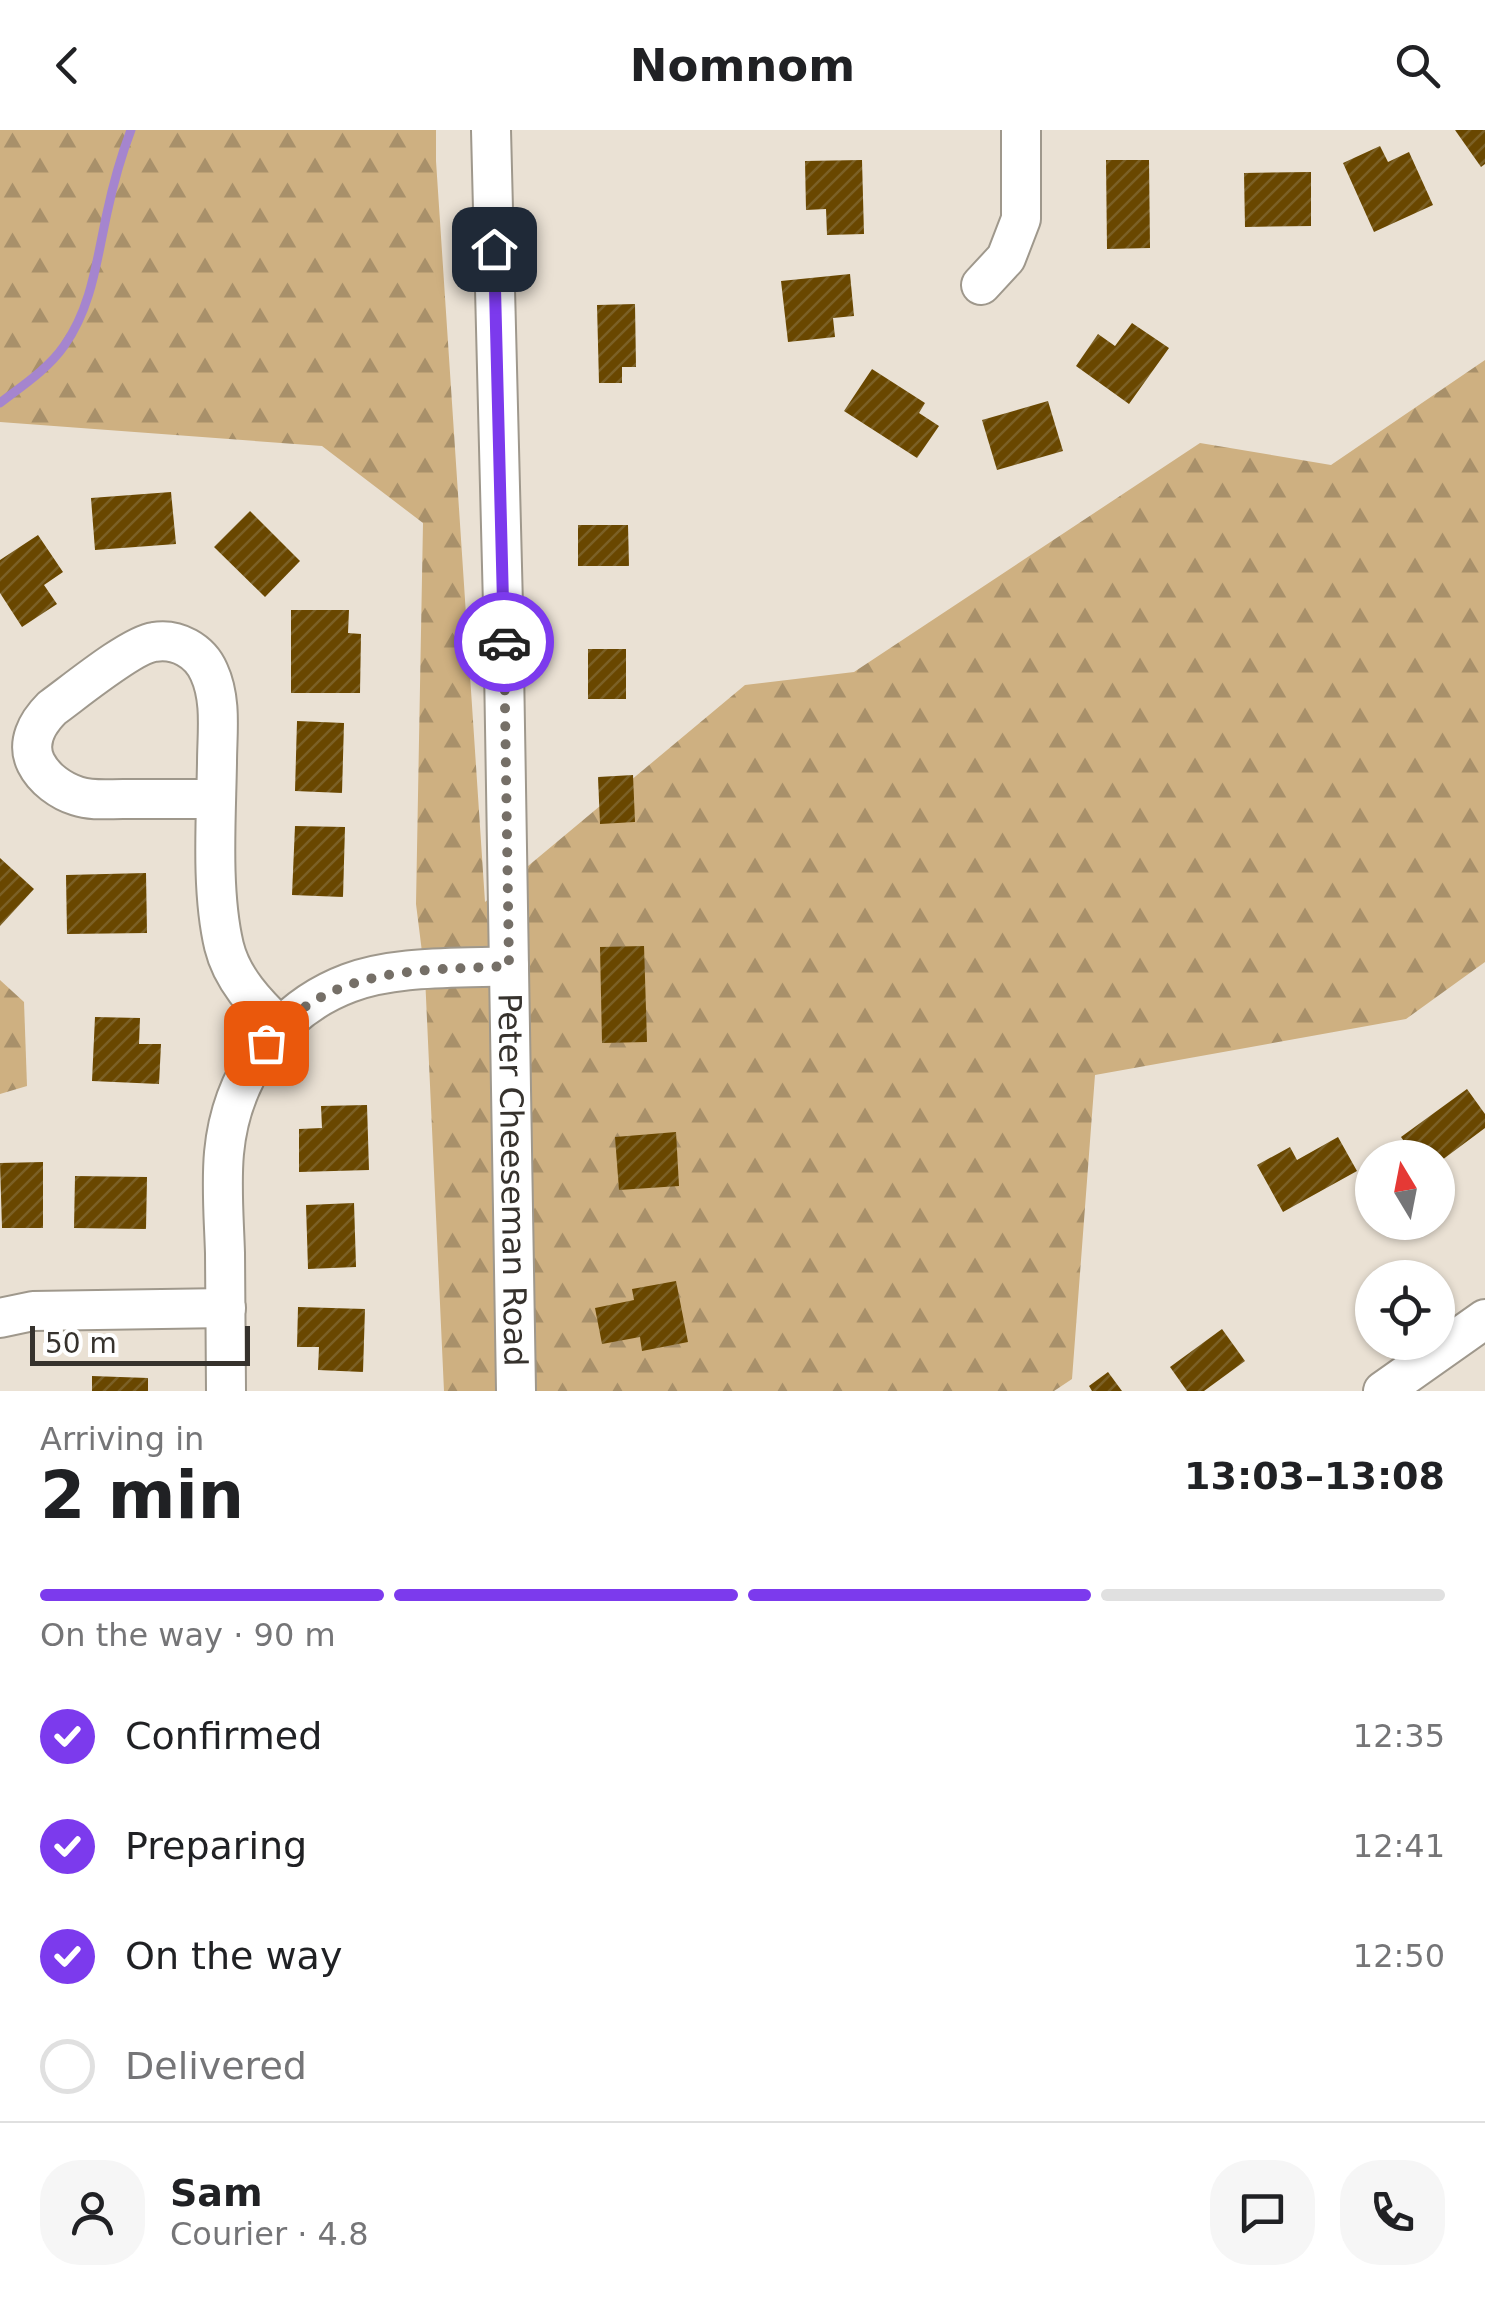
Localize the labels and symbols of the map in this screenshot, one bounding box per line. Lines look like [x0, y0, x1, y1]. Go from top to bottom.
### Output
pin [452, 207, 537, 292]
courier [454, 592, 554, 692]
street label: Peter Cheeseman Road [490, 993, 535, 1367]
pin [224, 1001, 309, 1086]
north arrow [1355, 1140, 1455, 1240]
scale bar [30, 1321, 250, 1366]

